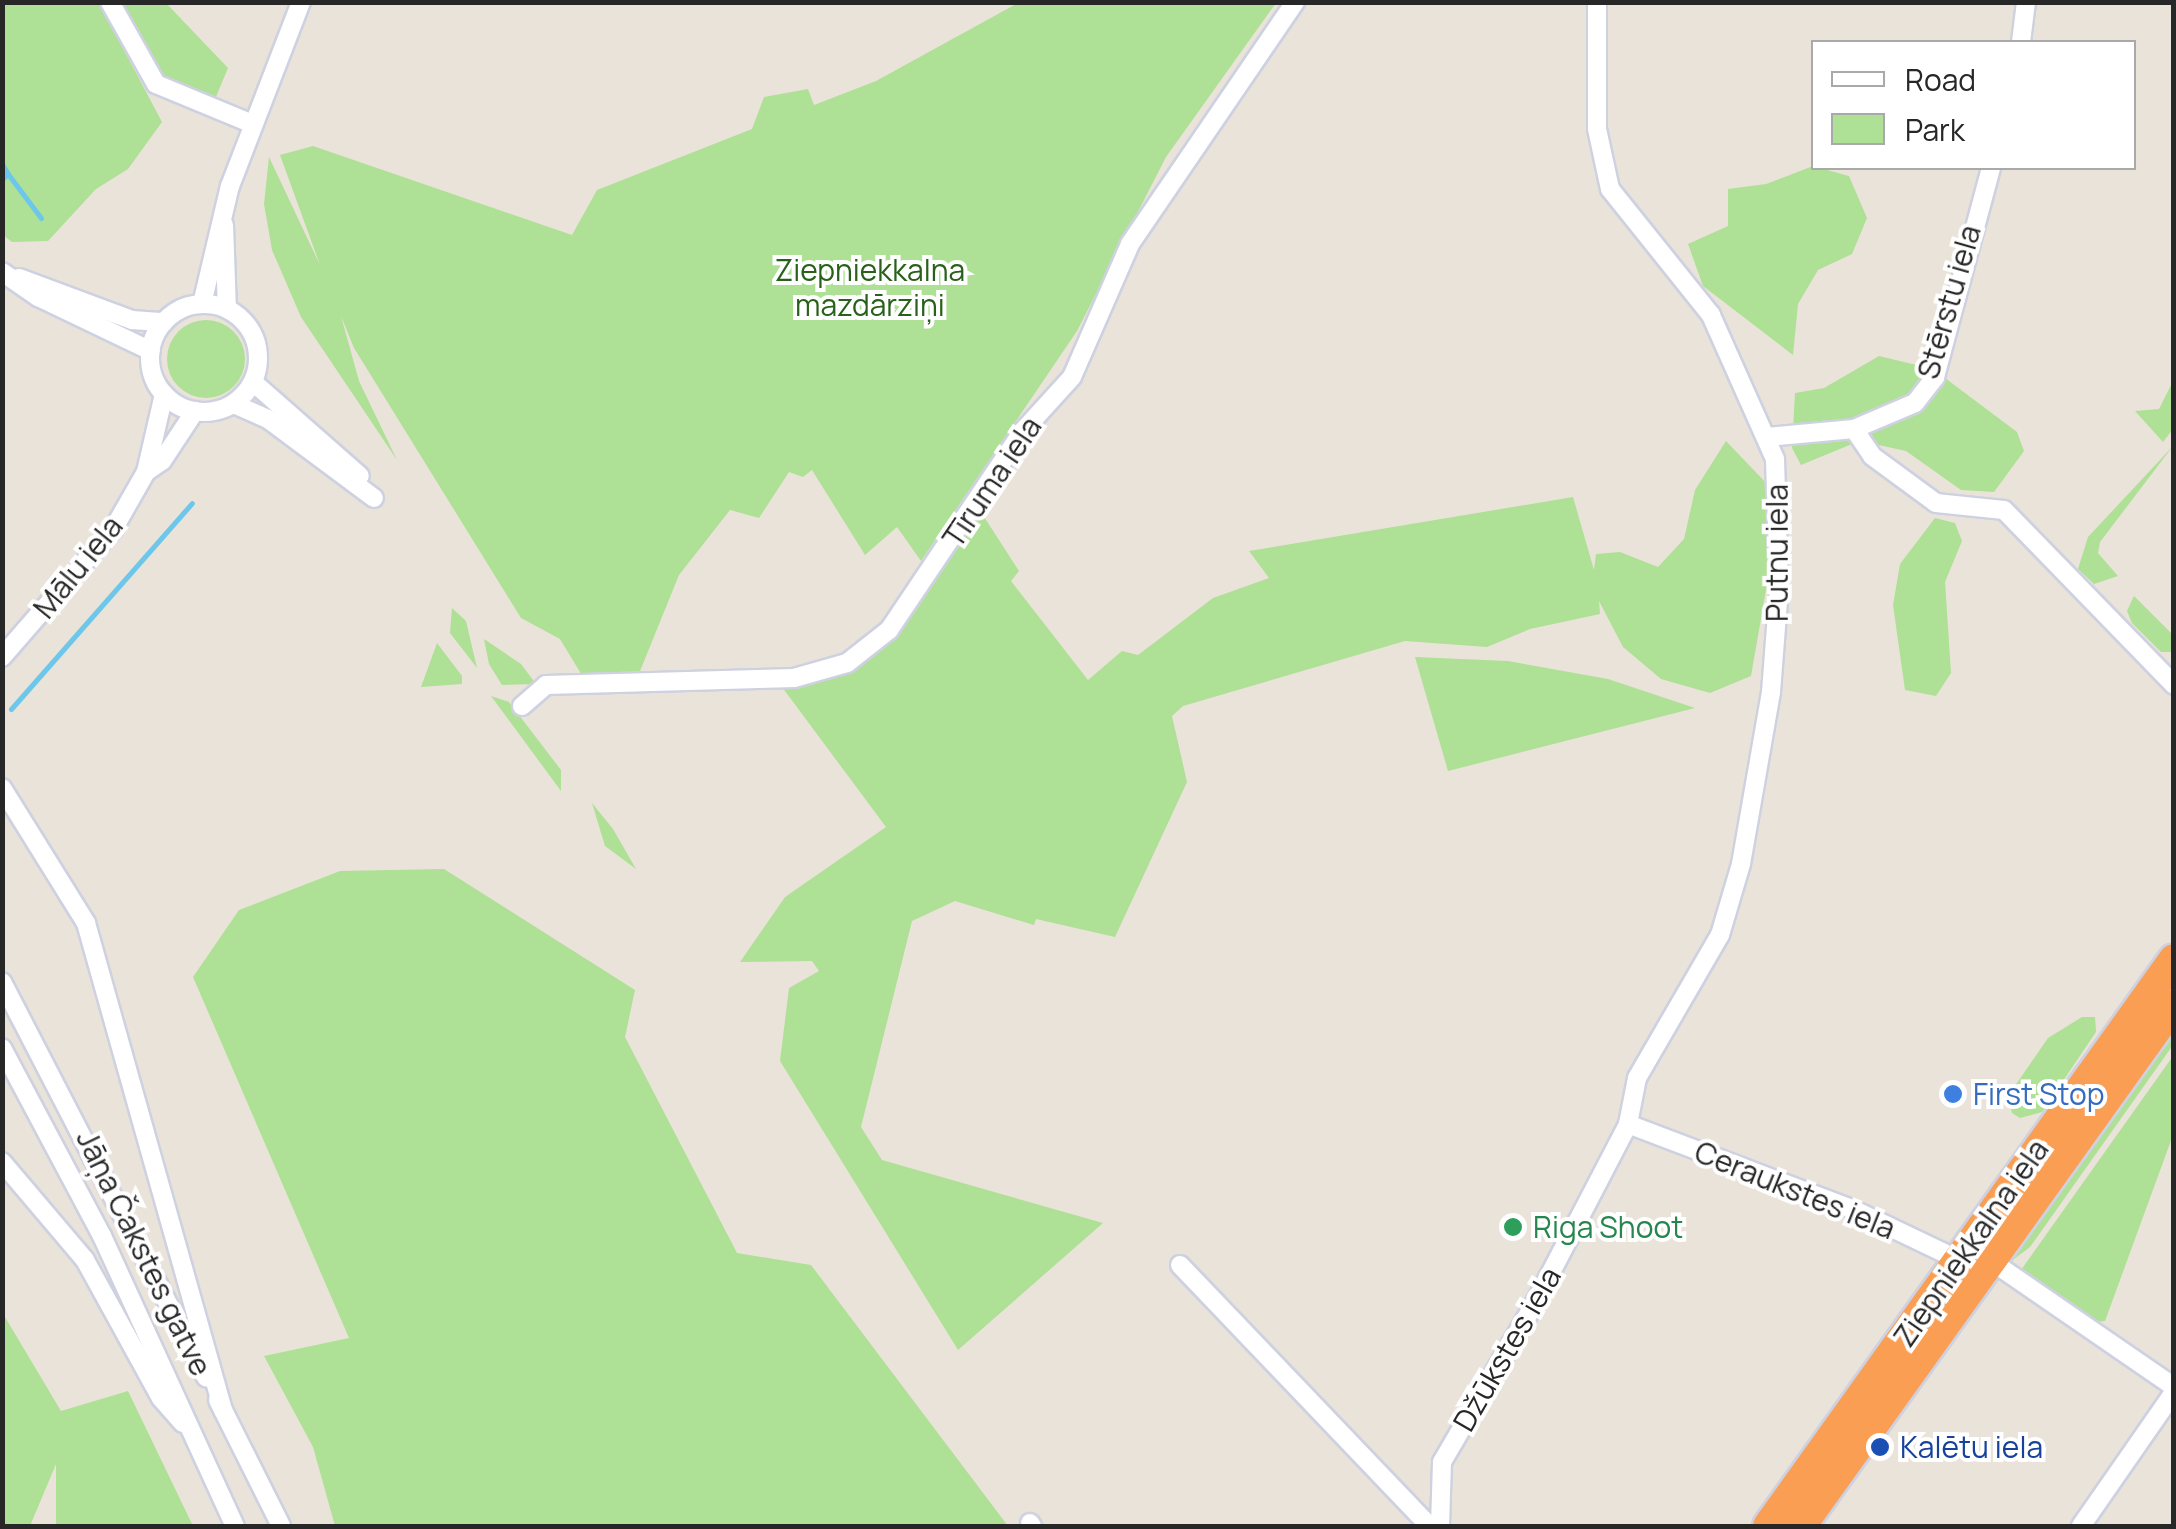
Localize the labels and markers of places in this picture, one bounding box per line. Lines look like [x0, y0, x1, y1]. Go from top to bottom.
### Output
place label: First Stop [1973, 1076, 2105, 1112]
marker: First Stop [1942, 1083, 1964, 1105]
place label: Riga Shoot [1533, 1209, 1683, 1245]
marker: Riga Shoot [1502, 1216, 1524, 1238]
place label: Kalētu iela [1900, 1429, 2043, 1465]
marker: Kalētu iela [1869, 1436, 1891, 1458]

